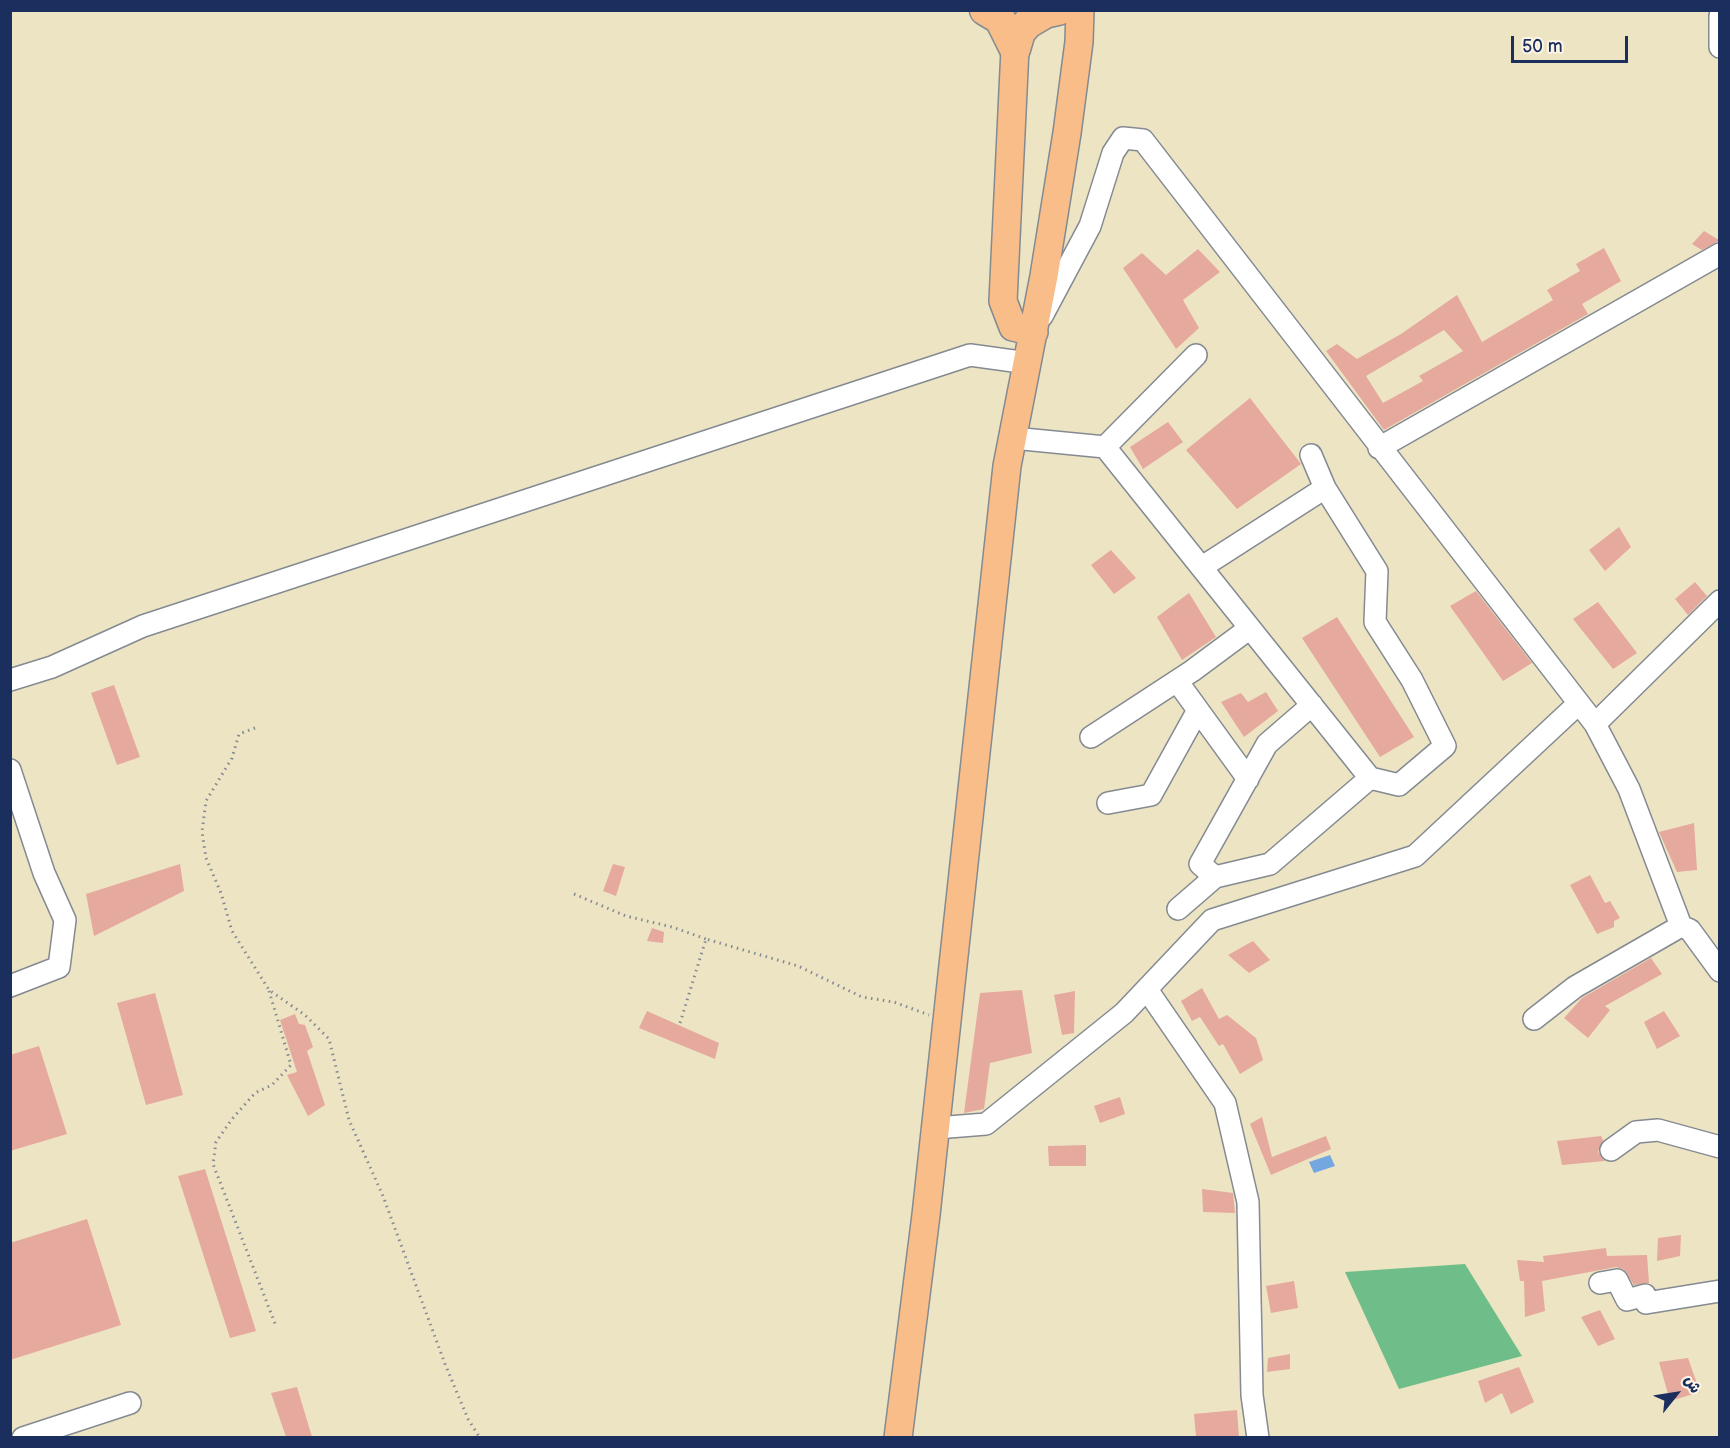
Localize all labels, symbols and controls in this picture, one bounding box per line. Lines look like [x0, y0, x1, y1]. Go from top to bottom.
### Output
scale bar [1514, 24, 1631, 62]
text: 50 m [1522, 36, 1563, 57]
north arrow [1646, 1364, 1706, 1424]
text: ش [1679, 1372, 1705, 1397]

